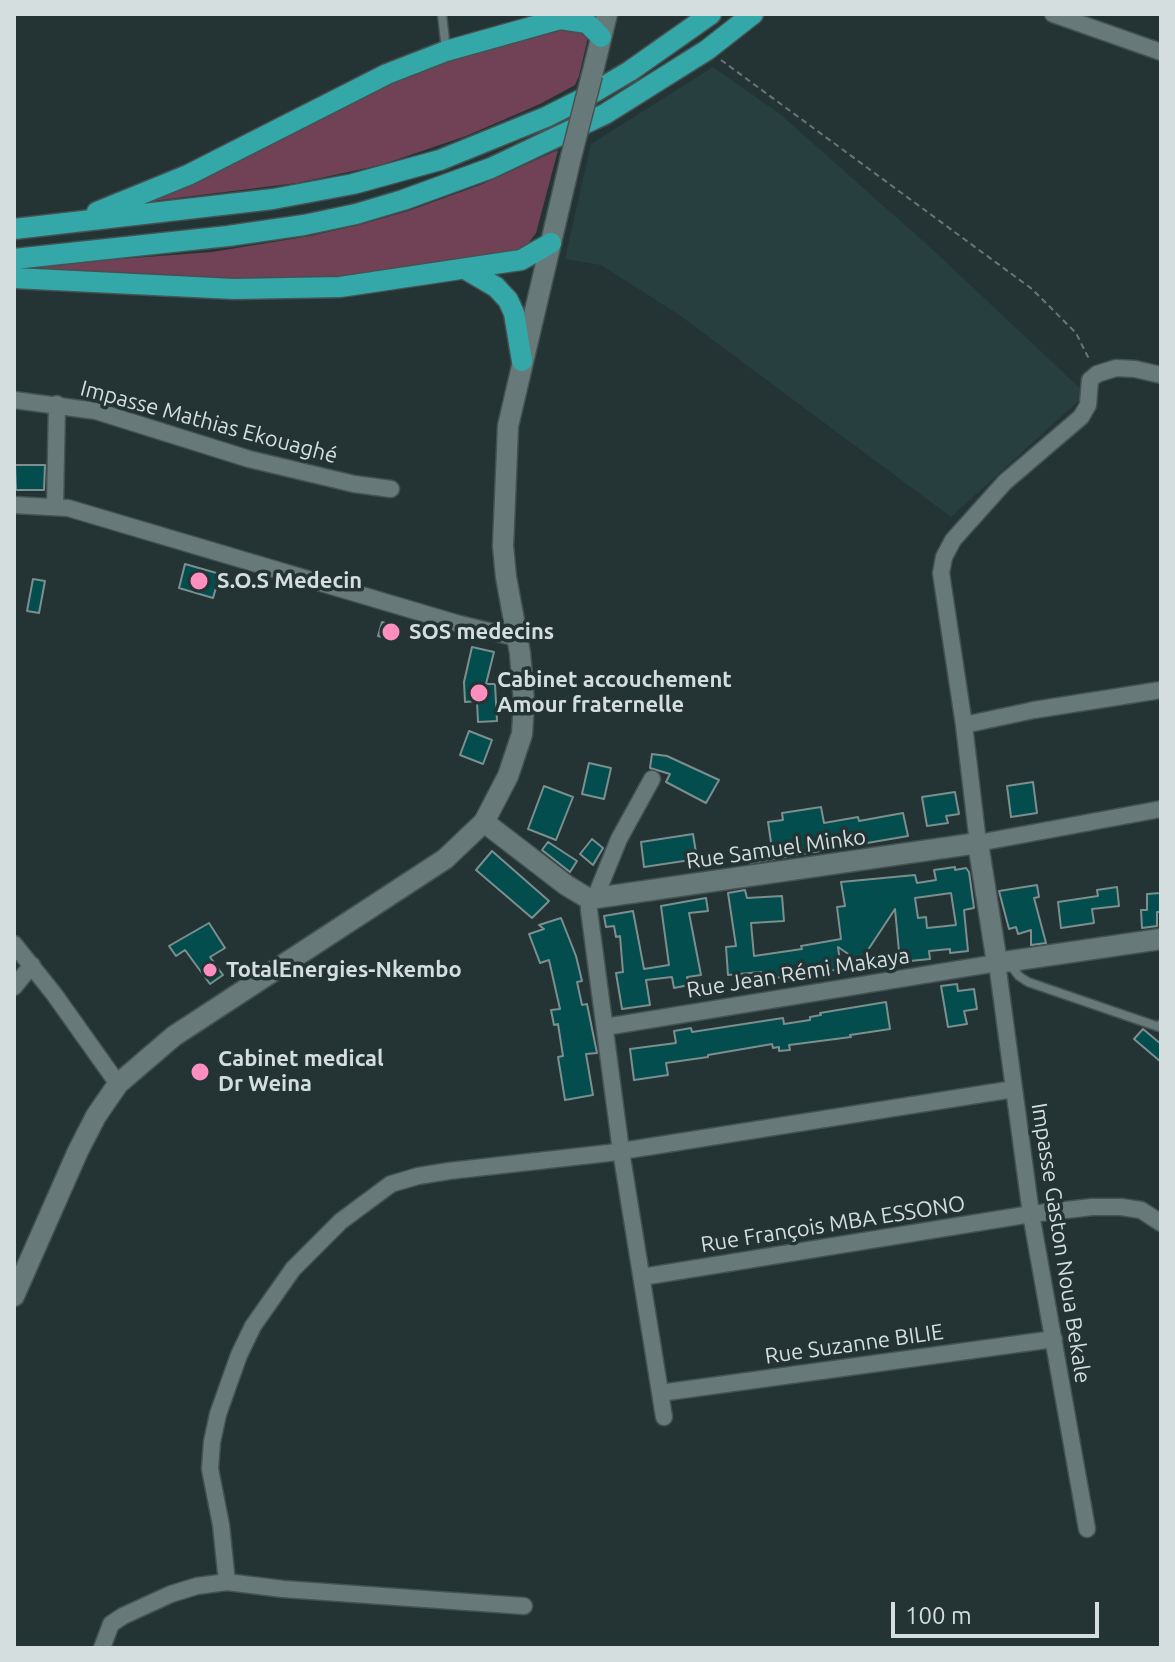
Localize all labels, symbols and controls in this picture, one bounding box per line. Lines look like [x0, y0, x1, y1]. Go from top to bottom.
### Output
street label: Impasse Mathias Ekouaghé [78, 375, 340, 469]
place label: S.O.S Medecin [217, 568, 362, 594]
marker: S.O.S Medecin [188, 570, 210, 592]
place label: SOS medecins [409, 619, 554, 645]
marker: SOS medecins [380, 621, 402, 643]
place label: Cabinet accouchement Amour fraternelle [497, 667, 732, 718]
marker: Cabinet accouchement Amour fraternelle [468, 682, 490, 704]
street label: Rue Samuel Minko [684, 823, 868, 875]
street label: Rue Jean Rémi Makaya [685, 942, 911, 1004]
place label: TotalEnergies-Nkembo [226, 957, 462, 983]
marker: TotalEnergies-Nkembo [201, 961, 219, 979]
place label: Cabinet medical Dr Weina [218, 1046, 384, 1098]
marker: Cabinet medical Dr Weina [189, 1061, 211, 1083]
street label: Impasse Gaston Noua Bekale [1026, 1101, 1096, 1385]
street label: Rue François MBA ESSONO [699, 1190, 967, 1258]
street label: Rue Suzanne BILIE [763, 1318, 945, 1370]
scale bar [895, 1586, 1103, 1636]
text: 100 m [905, 1602, 972, 1629]

